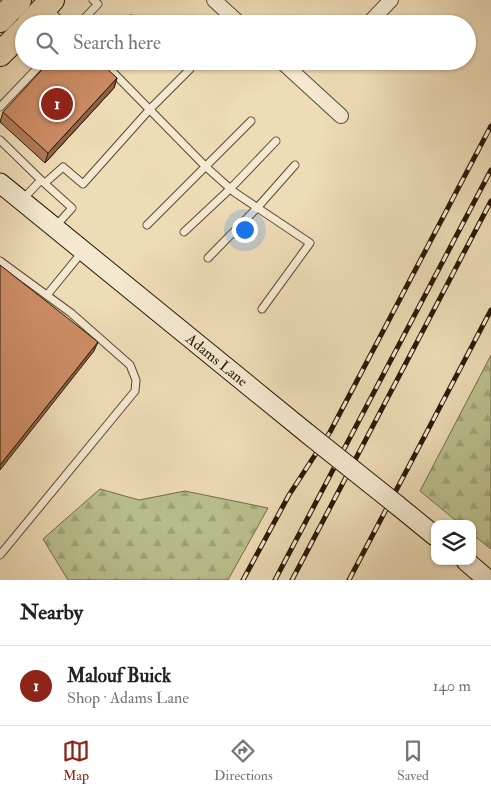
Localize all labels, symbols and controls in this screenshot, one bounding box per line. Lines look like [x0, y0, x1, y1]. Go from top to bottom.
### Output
search box [15, 15, 476, 70]
icon: search [33, 29, 61, 57]
text: Search here [73, 31, 161, 55]
pin: 1 [41, 85, 73, 123]
your location [232, 217, 258, 243]
street label: Adams Lane [181, 329, 251, 391]
map controls [431, 520, 476, 565]
button: layers [431, 520, 476, 565]
text: Nearby [20, 599, 83, 626]
text: Malouf Buick [67, 664, 171, 688]
text: 1 [33, 676, 39, 696]
text: 140 m [433, 676, 471, 696]
text: Shop · Adams Lane [67, 688, 189, 708]
tab: Map [62, 737, 90, 784]
tab: Directions [214, 737, 273, 784]
tab: Saved [397, 737, 429, 784]

